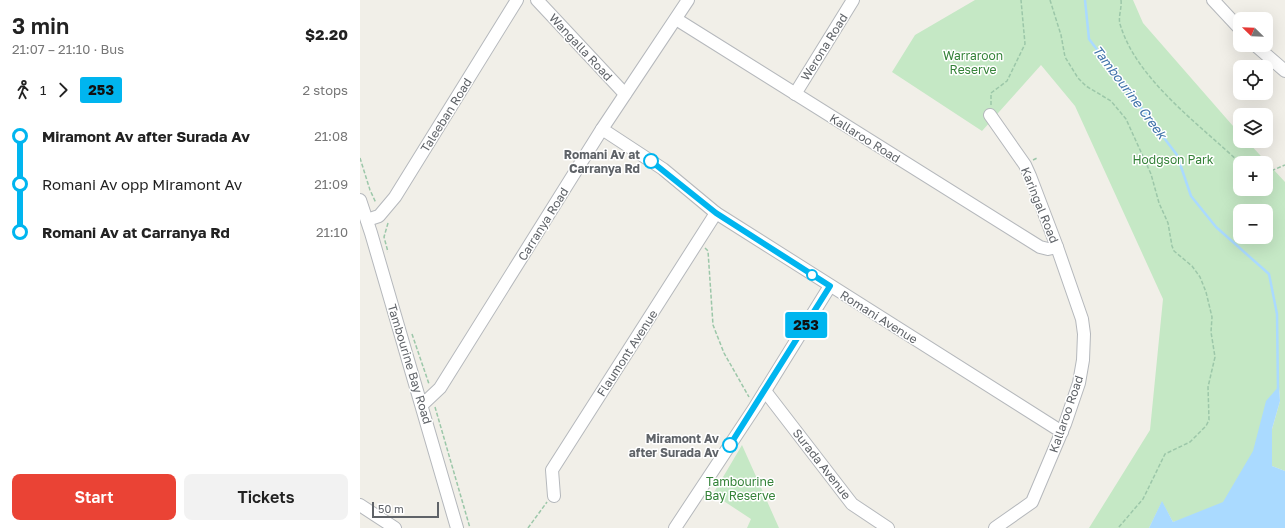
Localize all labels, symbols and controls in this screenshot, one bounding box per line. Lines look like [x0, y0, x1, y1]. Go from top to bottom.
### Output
street label: Wangalla Road [546, 10, 616, 84]
street label: Werona Road [797, 11, 851, 83]
text: 3 min [12, 12, 69, 39]
north arrow [1233, 12, 1273, 52]
map controls [1233, 12, 1273, 244]
text: $2.20 [305, 25, 348, 43]
text: 21:07 – 21:10 · Bus [12, 41, 124, 57]
water label: Tambourine Creek [1090, 42, 1171, 143]
park label: Warraroon Reserve [943, 48, 1003, 77]
button: locate [1233, 60, 1273, 100]
street label: Taleeban Road [417, 75, 475, 155]
icon: walk [12, 79, 34, 101]
icon: forward [52, 79, 74, 101]
text: 253 [88, 81, 114, 98]
text: 1 [40, 82, 46, 98]
text: 2 stops [302, 82, 348, 98]
button: layers [1233, 108, 1273, 148]
street label: Kallaroo Road [827, 110, 903, 166]
text: Miramont Av after Surada Av [42, 127, 250, 145]
text: 21:08 [314, 128, 348, 144]
place label: Romani Av at Carranya Rd [564, 147, 640, 176]
park label: Hodgson Park [1132, 152, 1214, 167]
marker: Romani Av at Carranya Rd [643, 153, 659, 169]
button: + [1233, 156, 1273, 196]
street label: Karingal Road [1018, 165, 1062, 245]
text: Romani Av opp Miramont Av [42, 175, 242, 193]
text: 21:09 [314, 176, 348, 192]
street label: Carranya Road [514, 185, 572, 263]
button: − [1233, 204, 1273, 244]
text: Romani Av at Carranya Rd [42, 223, 230, 241]
text: 21:10 [316, 224, 348, 240]
unlabelled marker [806, 269, 818, 281]
street label: Romani Avenue [837, 287, 921, 347]
street label: Tambourine Bay Road [385, 302, 435, 426]
street label: Flaumont Avenue [593, 307, 661, 399]
line badge: 253 [783, 312, 829, 338]
text: 253 [793, 316, 819, 333]
street label: Kallaroo Road [1046, 373, 1086, 455]
street label: Surada Avenue [790, 426, 854, 502]
place label: Miramont Av after Surada Av [629, 431, 720, 460]
marker: Miramont Av after Surada Av [722, 437, 738, 453]
button: Start [12, 474, 176, 520]
button: Tickets [184, 474, 348, 520]
park label: Tambourine Bay Reserve [704, 474, 776, 503]
scale bar [372, 500, 439, 519]
text: 50 m [378, 502, 404, 515]

